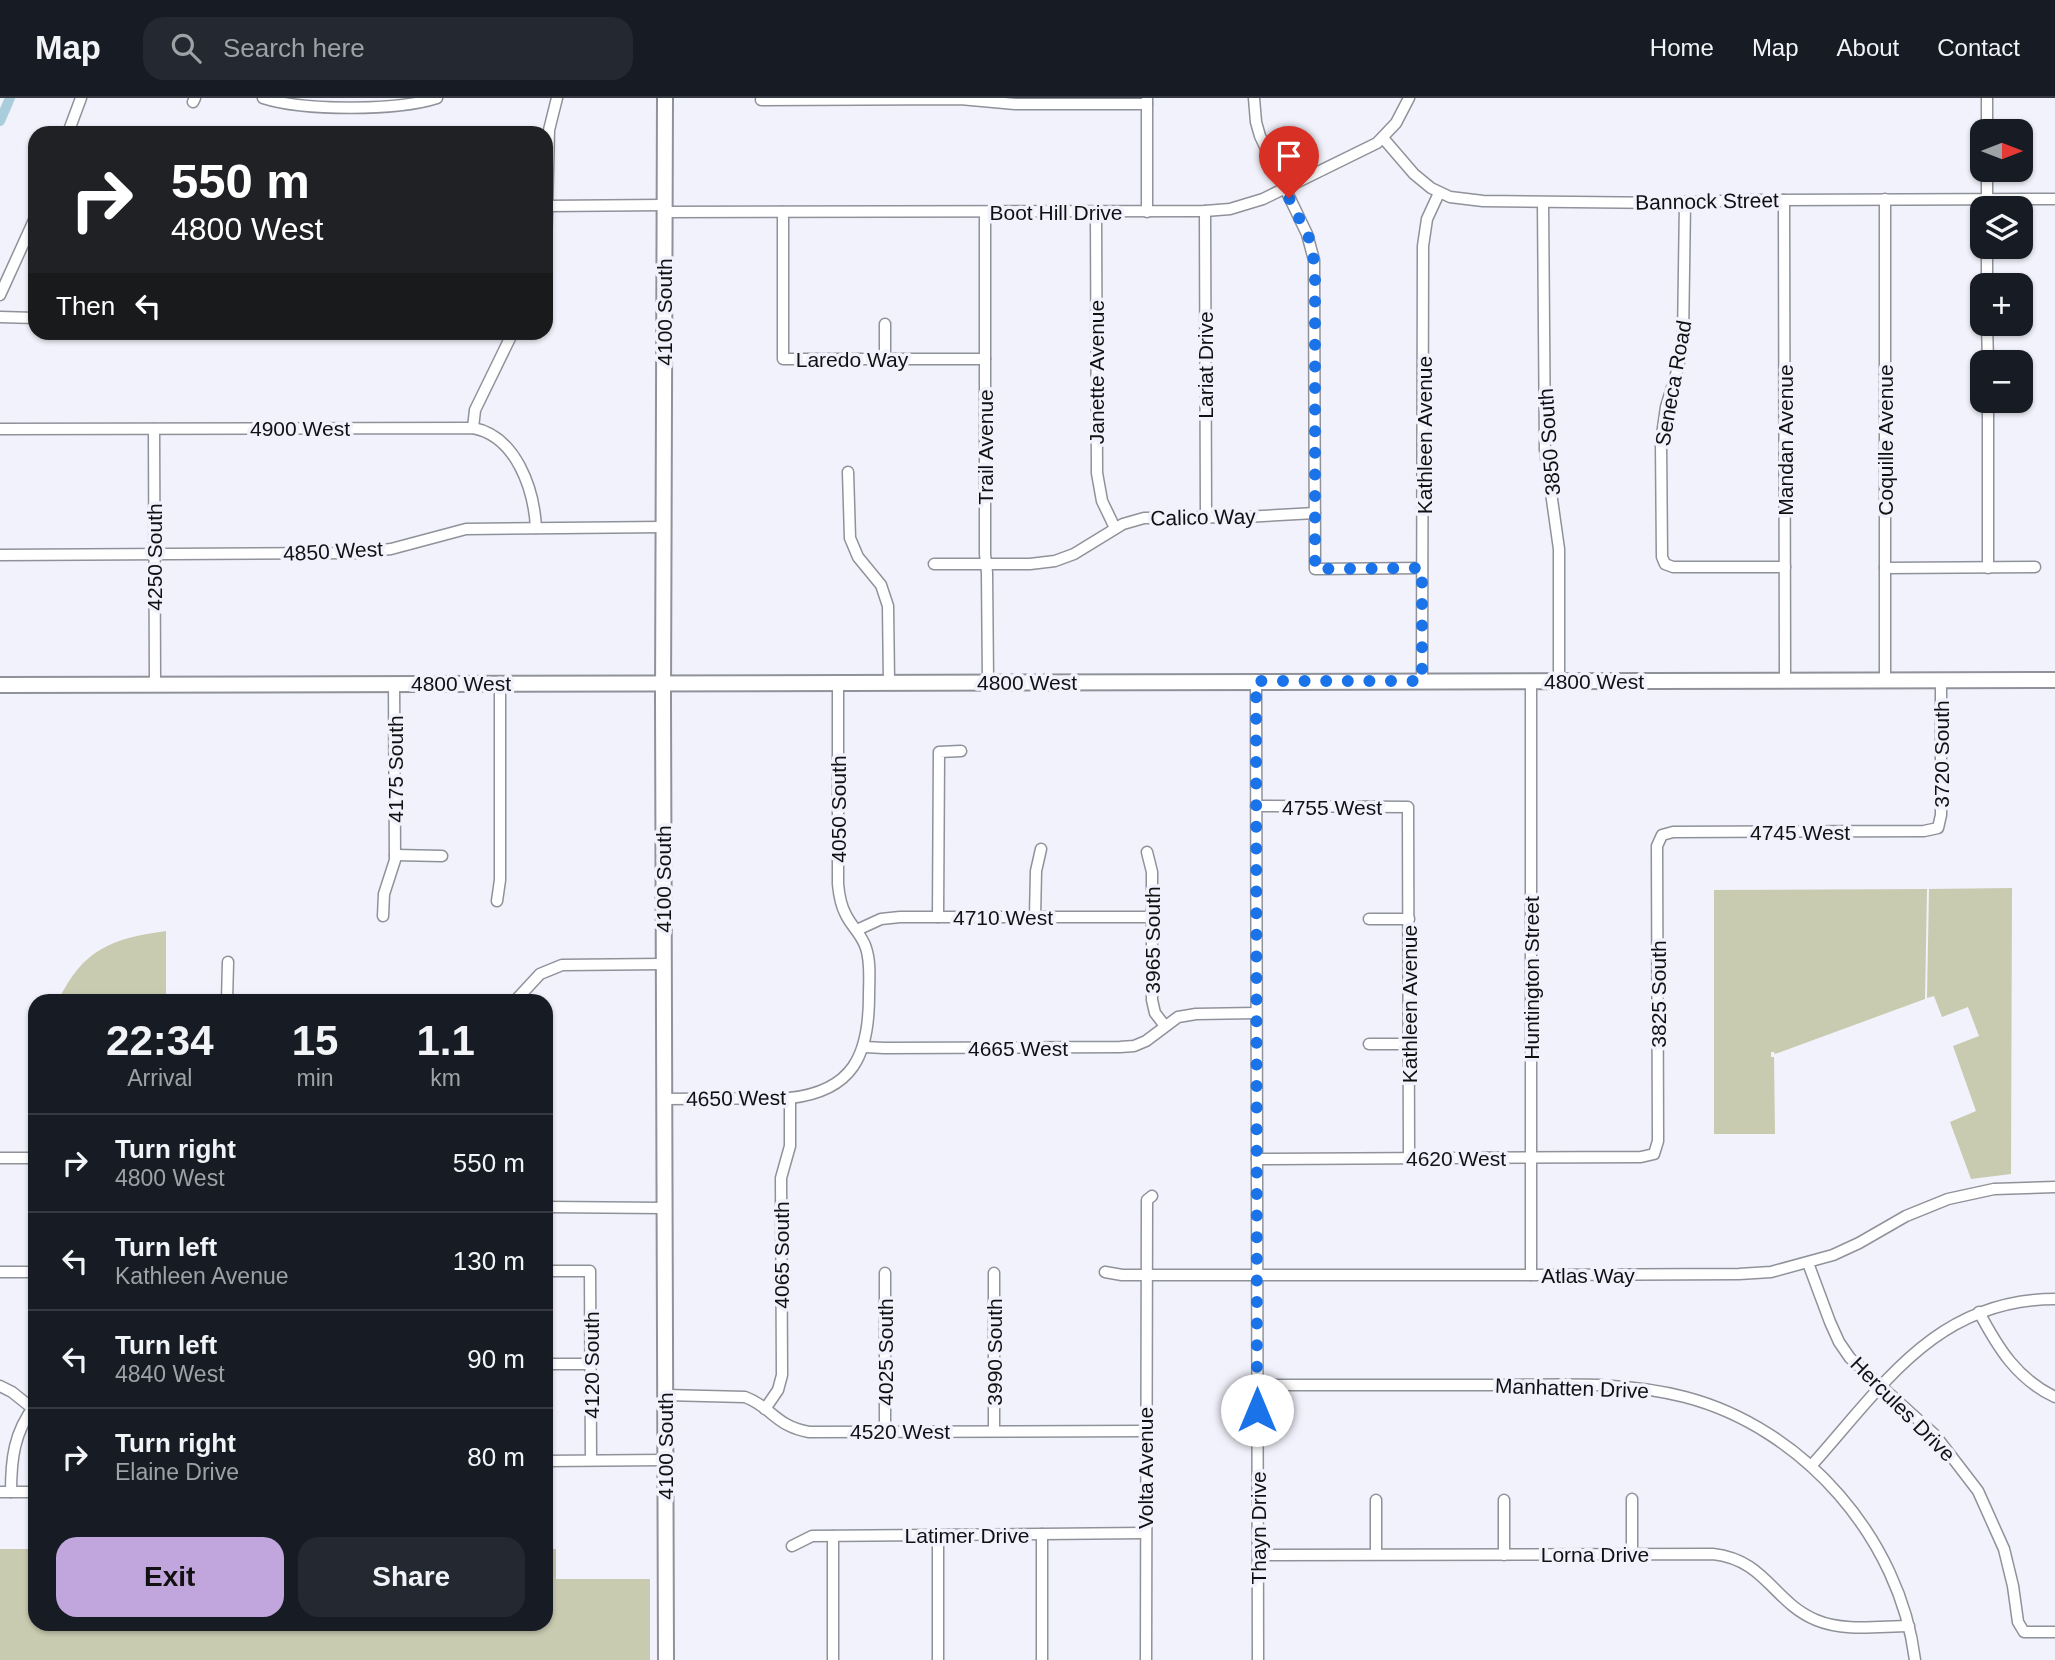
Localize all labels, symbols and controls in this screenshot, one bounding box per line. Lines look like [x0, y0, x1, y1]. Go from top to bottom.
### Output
search box [143, 17, 633, 80]
text: Map [35, 29, 101, 66]
icon: search [167, 29, 205, 67]
text: Search here [223, 33, 365, 63]
text: Home [1650, 34, 1714, 61]
text: Map [1752, 34, 1799, 61]
text: About [1837, 34, 1899, 61]
text: Contact [1937, 34, 2020, 61]
north arrow [1970, 119, 2034, 182]
map controls [1970, 119, 2033, 413]
pin [1259, 126, 1319, 198]
icon: arrive [1270, 137, 1308, 175]
icon: right [56, 154, 147, 245]
text: 550 m [171, 154, 310, 208]
street label: Bannock Street [1635, 188, 1779, 214]
button: layers [1970, 196, 2033, 259]
street label: Boot Hill Drive [989, 201, 1123, 224]
text: 4800 West [171, 211, 323, 247]
street label: 4100 South [653, 258, 676, 366]
button: + [1970, 273, 2033, 336]
icon: left [129, 287, 167, 325]
text: Then [56, 291, 115, 321]
street label: Janette Avenue [1085, 300, 1108, 444]
street label: Lariat Drive [1194, 311, 1217, 419]
street label: Seneca Road [1651, 318, 1695, 448]
street label: Laredo Way [796, 348, 909, 371]
button: − [1970, 350, 2033, 413]
street label: Kathleen Avenue [1413, 356, 1436, 514]
street label: Mandan Avenue [1774, 364, 1797, 516]
street label: Coquille Avenue [1874, 364, 1897, 516]
street label: 3850 South [1534, 388, 1564, 496]
street label: Trail Avenue [974, 389, 997, 505]
street label: 4900 West [250, 417, 350, 440]
street label: 4250 South [143, 503, 166, 611]
street label: Calico Way [1150, 505, 1256, 529]
street label: 4850 West [282, 537, 384, 565]
street label: 4800 West [1544, 670, 1644, 693]
street label: 4800 West [977, 671, 1077, 694]
street label: 4800 West [411, 672, 511, 695]
street label: 3720 South [1930, 700, 1953, 808]
street label: 4175 South [384, 715, 407, 823]
street label: 4050 South [827, 755, 850, 863]
street label: 4755 West [1282, 796, 1382, 819]
street label: 4745 West [1750, 821, 1850, 844]
street label: 4100 South [652, 825, 675, 933]
street label: 3965 South [1141, 886, 1164, 994]
street label: Huntington Street [1520, 896, 1543, 1060]
street label: 4710 West [953, 906, 1053, 929]
street label: Kathleen Avenue [1398, 925, 1421, 1083]
street label: 3825 South [1647, 940, 1670, 1048]
text: 22:34 [106, 1017, 214, 1064]
text: 15 [292, 1017, 338, 1064]
text: 1.1 [416, 1017, 475, 1064]
street label: 4665 West [968, 1037, 1068, 1060]
text: Arrival [127, 1065, 192, 1091]
text: min [296, 1065, 334, 1091]
text: km [430, 1065, 461, 1091]
street label: 4650 West [686, 1086, 786, 1110]
text: Turn right [115, 1134, 236, 1164]
icon: right [56, 1144, 94, 1182]
street label: 4620 West [1406, 1147, 1506, 1170]
text: 550 m [453, 1148, 525, 1178]
text: 4800 West [115, 1165, 225, 1191]
street label: 4065 South [770, 1201, 793, 1309]
text: Turn left [115, 1232, 217, 1262]
icon: left [56, 1242, 94, 1280]
text: 130 m [453, 1246, 525, 1276]
text: Kathleen Avenue [115, 1263, 289, 1289]
street label: Atlas Way [1541, 1264, 1635, 1287]
street label: 4025 South [874, 1298, 897, 1406]
street label: 3990 South [983, 1298, 1006, 1406]
street label: 4120 South [580, 1311, 603, 1419]
text: Turn left [115, 1330, 217, 1360]
icon: left [56, 1340, 94, 1378]
text: 90 m [467, 1344, 525, 1374]
street label: Hercules Drive [1846, 1352, 1960, 1466]
text: 4840 West [115, 1361, 225, 1387]
position arrow [1220, 1373, 1294, 1447]
street label: Manhatten Drive [1495, 1374, 1649, 1402]
street label: 4100 South [654, 1392, 677, 1500]
street label: Volta Avenue [1134, 1407, 1157, 1529]
street label: 4520 West [850, 1420, 950, 1443]
text: Turn right [115, 1428, 236, 1458]
icon: right [56, 1438, 94, 1476]
text: 80 m [467, 1442, 525, 1472]
text: Elaine Drive [115, 1459, 239, 1485]
street label: Thayn Drive [1247, 1471, 1270, 1585]
street label: Latimer Drive [905, 1524, 1029, 1547]
button: Exit [56, 1537, 284, 1617]
button: Share [298, 1537, 525, 1617]
street label: Lorna Drive [1541, 1543, 1649, 1566]

